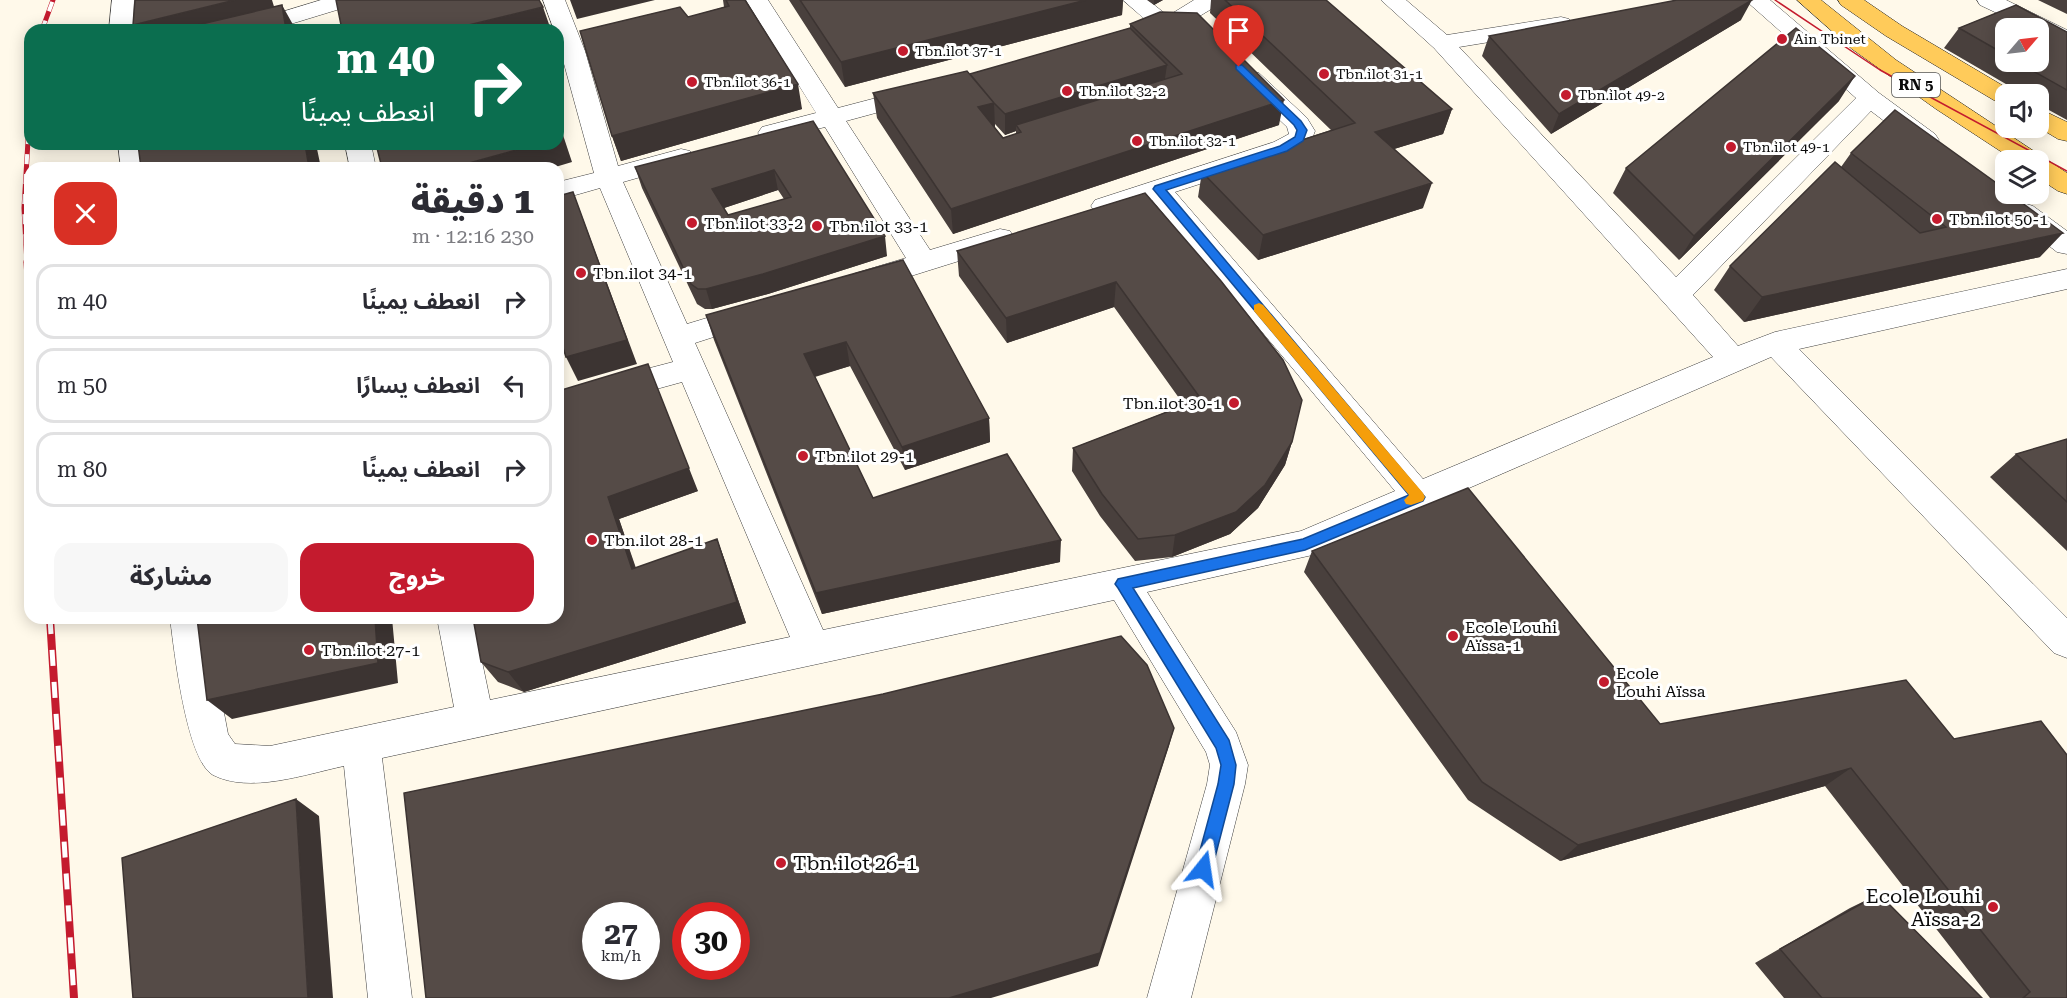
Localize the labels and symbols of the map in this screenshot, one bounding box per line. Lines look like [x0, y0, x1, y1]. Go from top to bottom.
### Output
pin [1213, 5, 1264, 67]
north arrow [1995, 18, 2049, 72]
place label: Ain Tbinet [1794, 31, 1866, 47]
marker: Ain Tbinet [1775, 32, 1789, 46]
place label: Tbn.ilot 37-1 [915, 43, 1002, 59]
marker: Tbn.ilot 37-1 [896, 44, 910, 58]
place label: Tbn.ilot 31-1 [1336, 66, 1423, 82]
marker: Tbn.ilot 31-1 [1317, 67, 1331, 81]
road number: RN 5 [1892, 73, 1940, 97]
place label: Tbn.ilot 36-1 [704, 74, 791, 90]
marker: Tbn.ilot 36-1 [685, 75, 699, 89]
place label: Tbn.ilot 32-2 [1079, 83, 1166, 99]
marker: Tbn.ilot 32-2 [1060, 84, 1074, 98]
place label: Tbn.ilot 49-2 [1578, 87, 1665, 103]
marker: Tbn.ilot 49-2 [1559, 88, 1573, 102]
place label: Tbn.ilot 32-1 [1149, 133, 1236, 149]
marker: Tbn.ilot 32-1 [1130, 134, 1144, 148]
place label: Tbn.ilot 49-1 [1743, 139, 1830, 155]
marker: Tbn.ilot 49-1 [1724, 140, 1738, 154]
place label: Tbn.ilot 50-1 [1949, 210, 2048, 229]
marker: Tbn.ilot 50-1 [1930, 212, 1944, 226]
place label: Tbn.ilot 33-2 [704, 214, 803, 233]
marker: Tbn.ilot 33-2 [685, 216, 699, 230]
place label: Tbn.ilot 33-1 [829, 217, 928, 236]
marker: Tbn.ilot 33-1 [810, 219, 824, 233]
place label: Tbn.ilot 34-1 [593, 264, 692, 283]
marker: Tbn.ilot 34-1 [574, 266, 588, 280]
place label: Tbn.ilot 30-1 [1123, 394, 1222, 413]
marker: Tbn.ilot 30-1 [1227, 396, 1241, 410]
place label: Tbn.ilot 29-1 [815, 447, 914, 466]
marker: Tbn.ilot 29-1 [796, 449, 810, 463]
place label: Tbn.ilot 28-1 [604, 531, 703, 550]
marker: Tbn.ilot 28-1 [585, 533, 599, 547]
place label: Ecole Louhi Aïssa-1 [1465, 618, 1557, 655]
marker: Ecole Louhi Aïssa-1 [1446, 629, 1460, 643]
place label: Tbn.ilot 27-1 [321, 641, 420, 660]
marker: Tbn.ilot 27-1 [302, 643, 316, 657]
place label: Ecole Louhi Aïssa [1616, 664, 1706, 701]
marker: Ecole Louhi Aïssa [1597, 675, 1611, 689]
position arrow [1171, 837, 1235, 901]
place label: Tbn.ilot 26-1 [793, 851, 917, 875]
marker: Tbn.ilot 26-1 [774, 856, 788, 870]
place label: Ecole Louhi Aïssa-2 [1866, 884, 1981, 931]
marker: Ecole Louhi Aïssa-2 [1986, 900, 2000, 914]
speed limit sign: 30 [672, 902, 750, 980]

